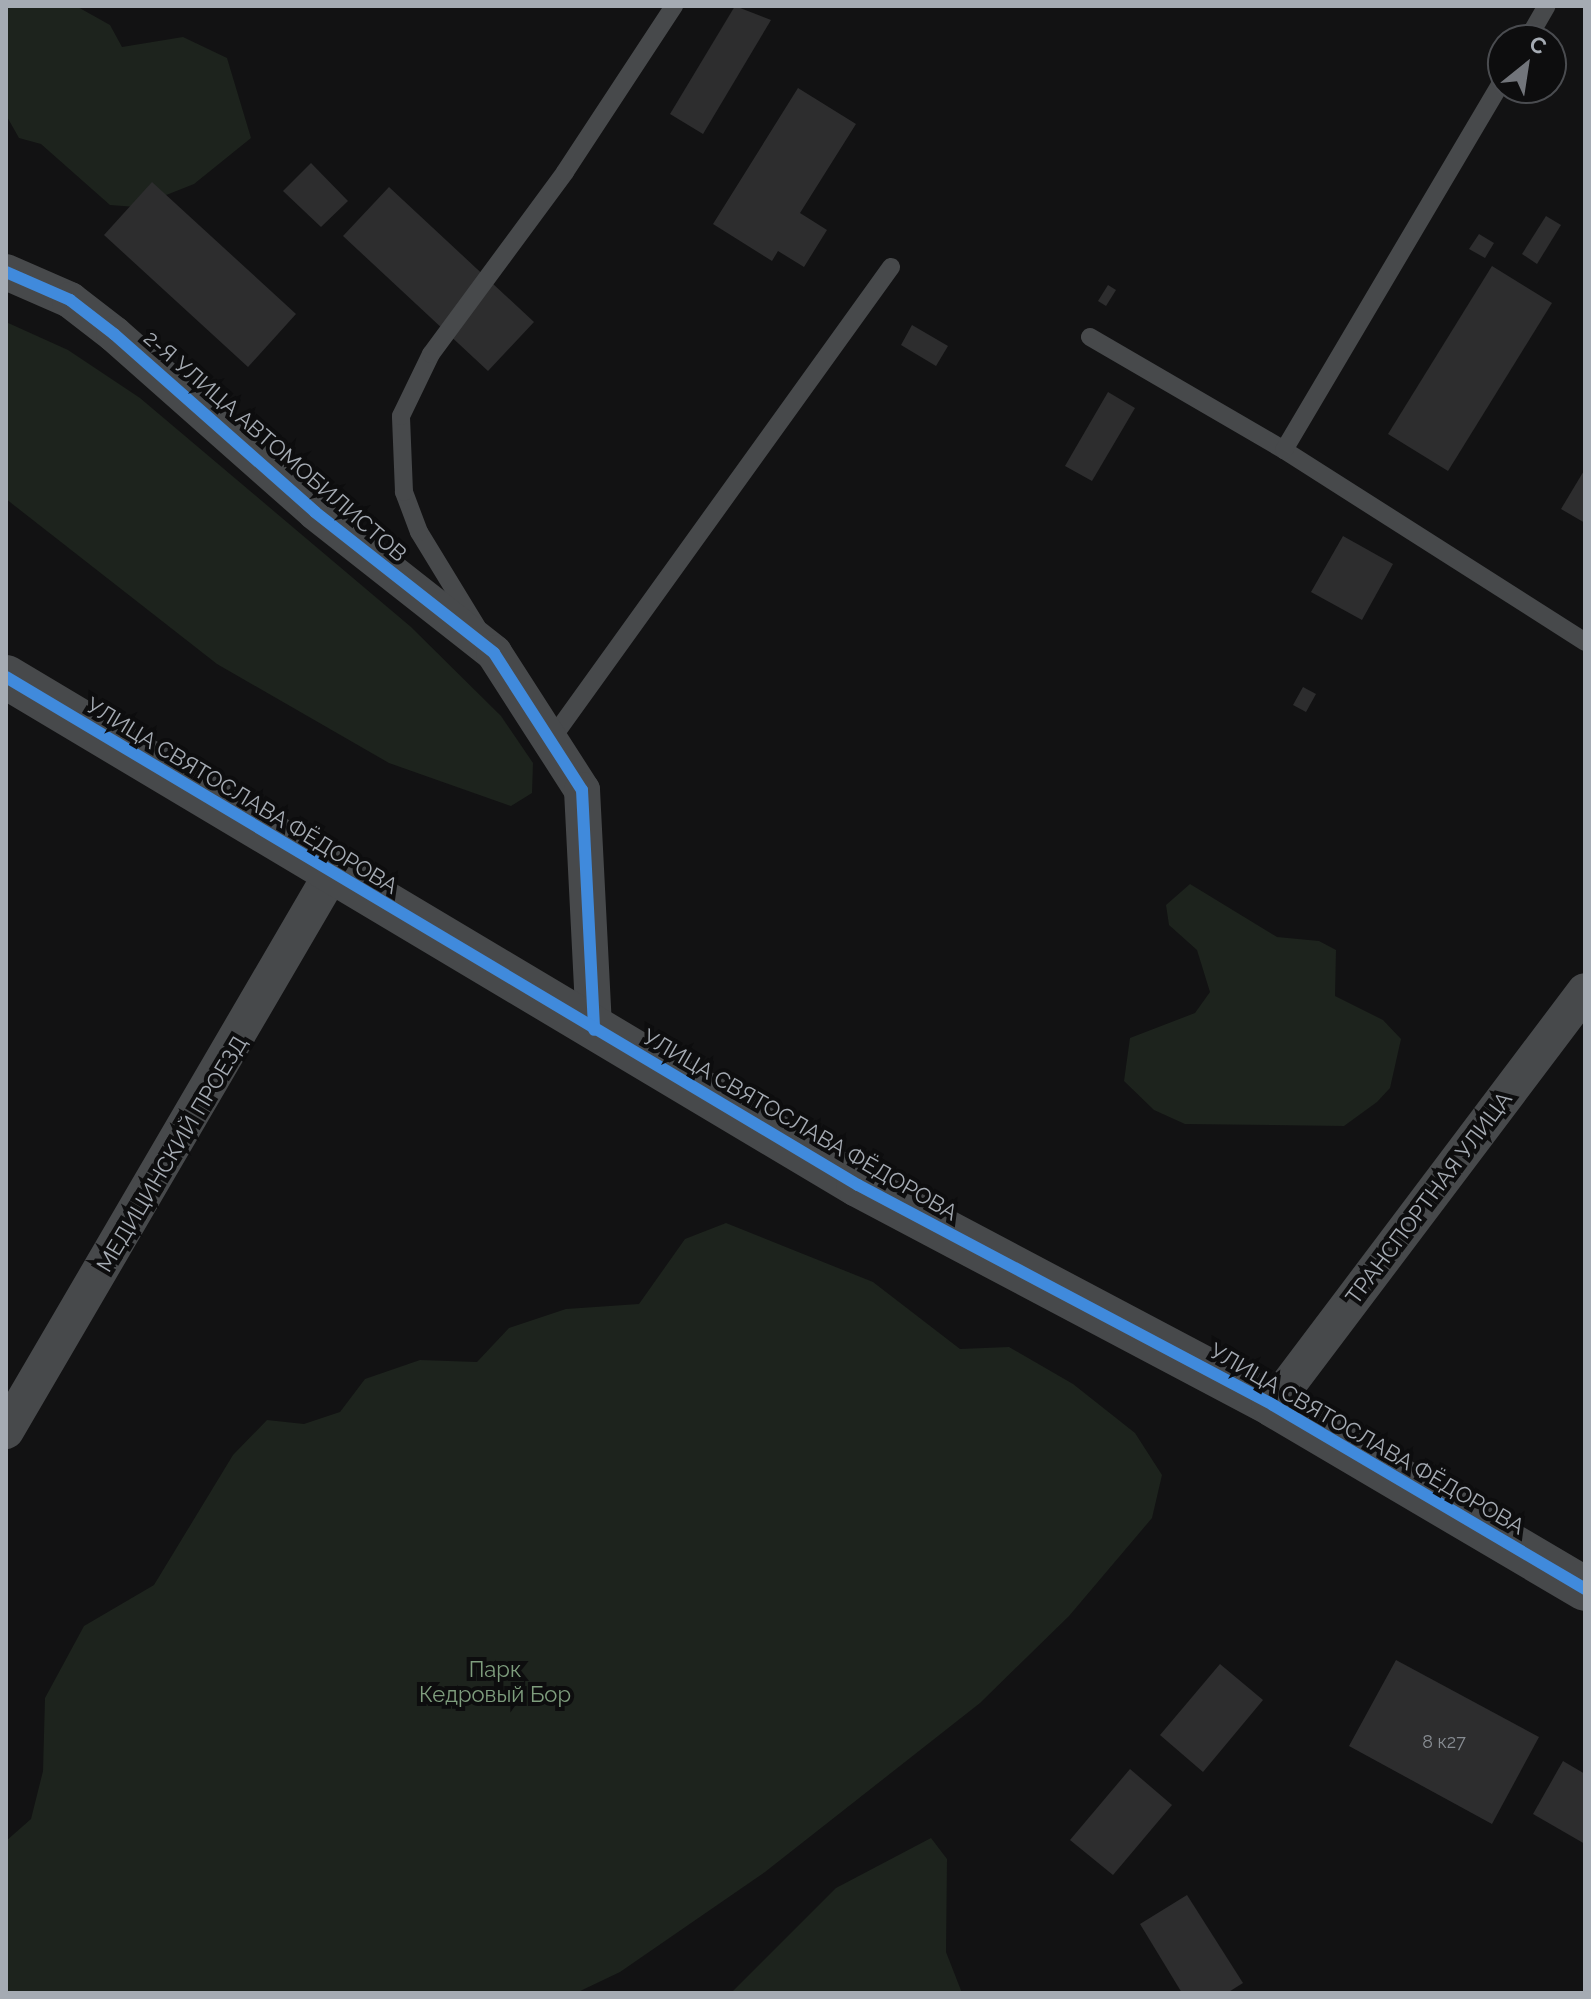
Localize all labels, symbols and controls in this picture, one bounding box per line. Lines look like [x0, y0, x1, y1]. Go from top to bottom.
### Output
north arrow [1487, 24, 1567, 104]
text: С [1525, 30, 1551, 60]
street label: 2-Я УЛИЦА АВТОМОБИЛИСТОВ [138, 324, 412, 568]
street label: УЛИЦА СВЯТОСЛАВА ФЁДОРОВА [81, 692, 403, 900]
street label: УЛИЦА СВЯТОСЛАВА ФЁДОРОВА [637, 1023, 963, 1227]
street label: МЕДИЦИНСКИЙ ПРОЕЗД [91, 1031, 253, 1277]
street label: ТРАНСПОРТНАЯ УЛИЦА [1340, 1086, 1518, 1310]
street label: УЛИЦА СВЯТОСЛАВА ФЁДОРОВА [1204, 1337, 1530, 1541]
park label: Парк Кедровый Бор [419, 1656, 571, 1708]
house number: 8 к27 [1422, 1731, 1466, 1753]

